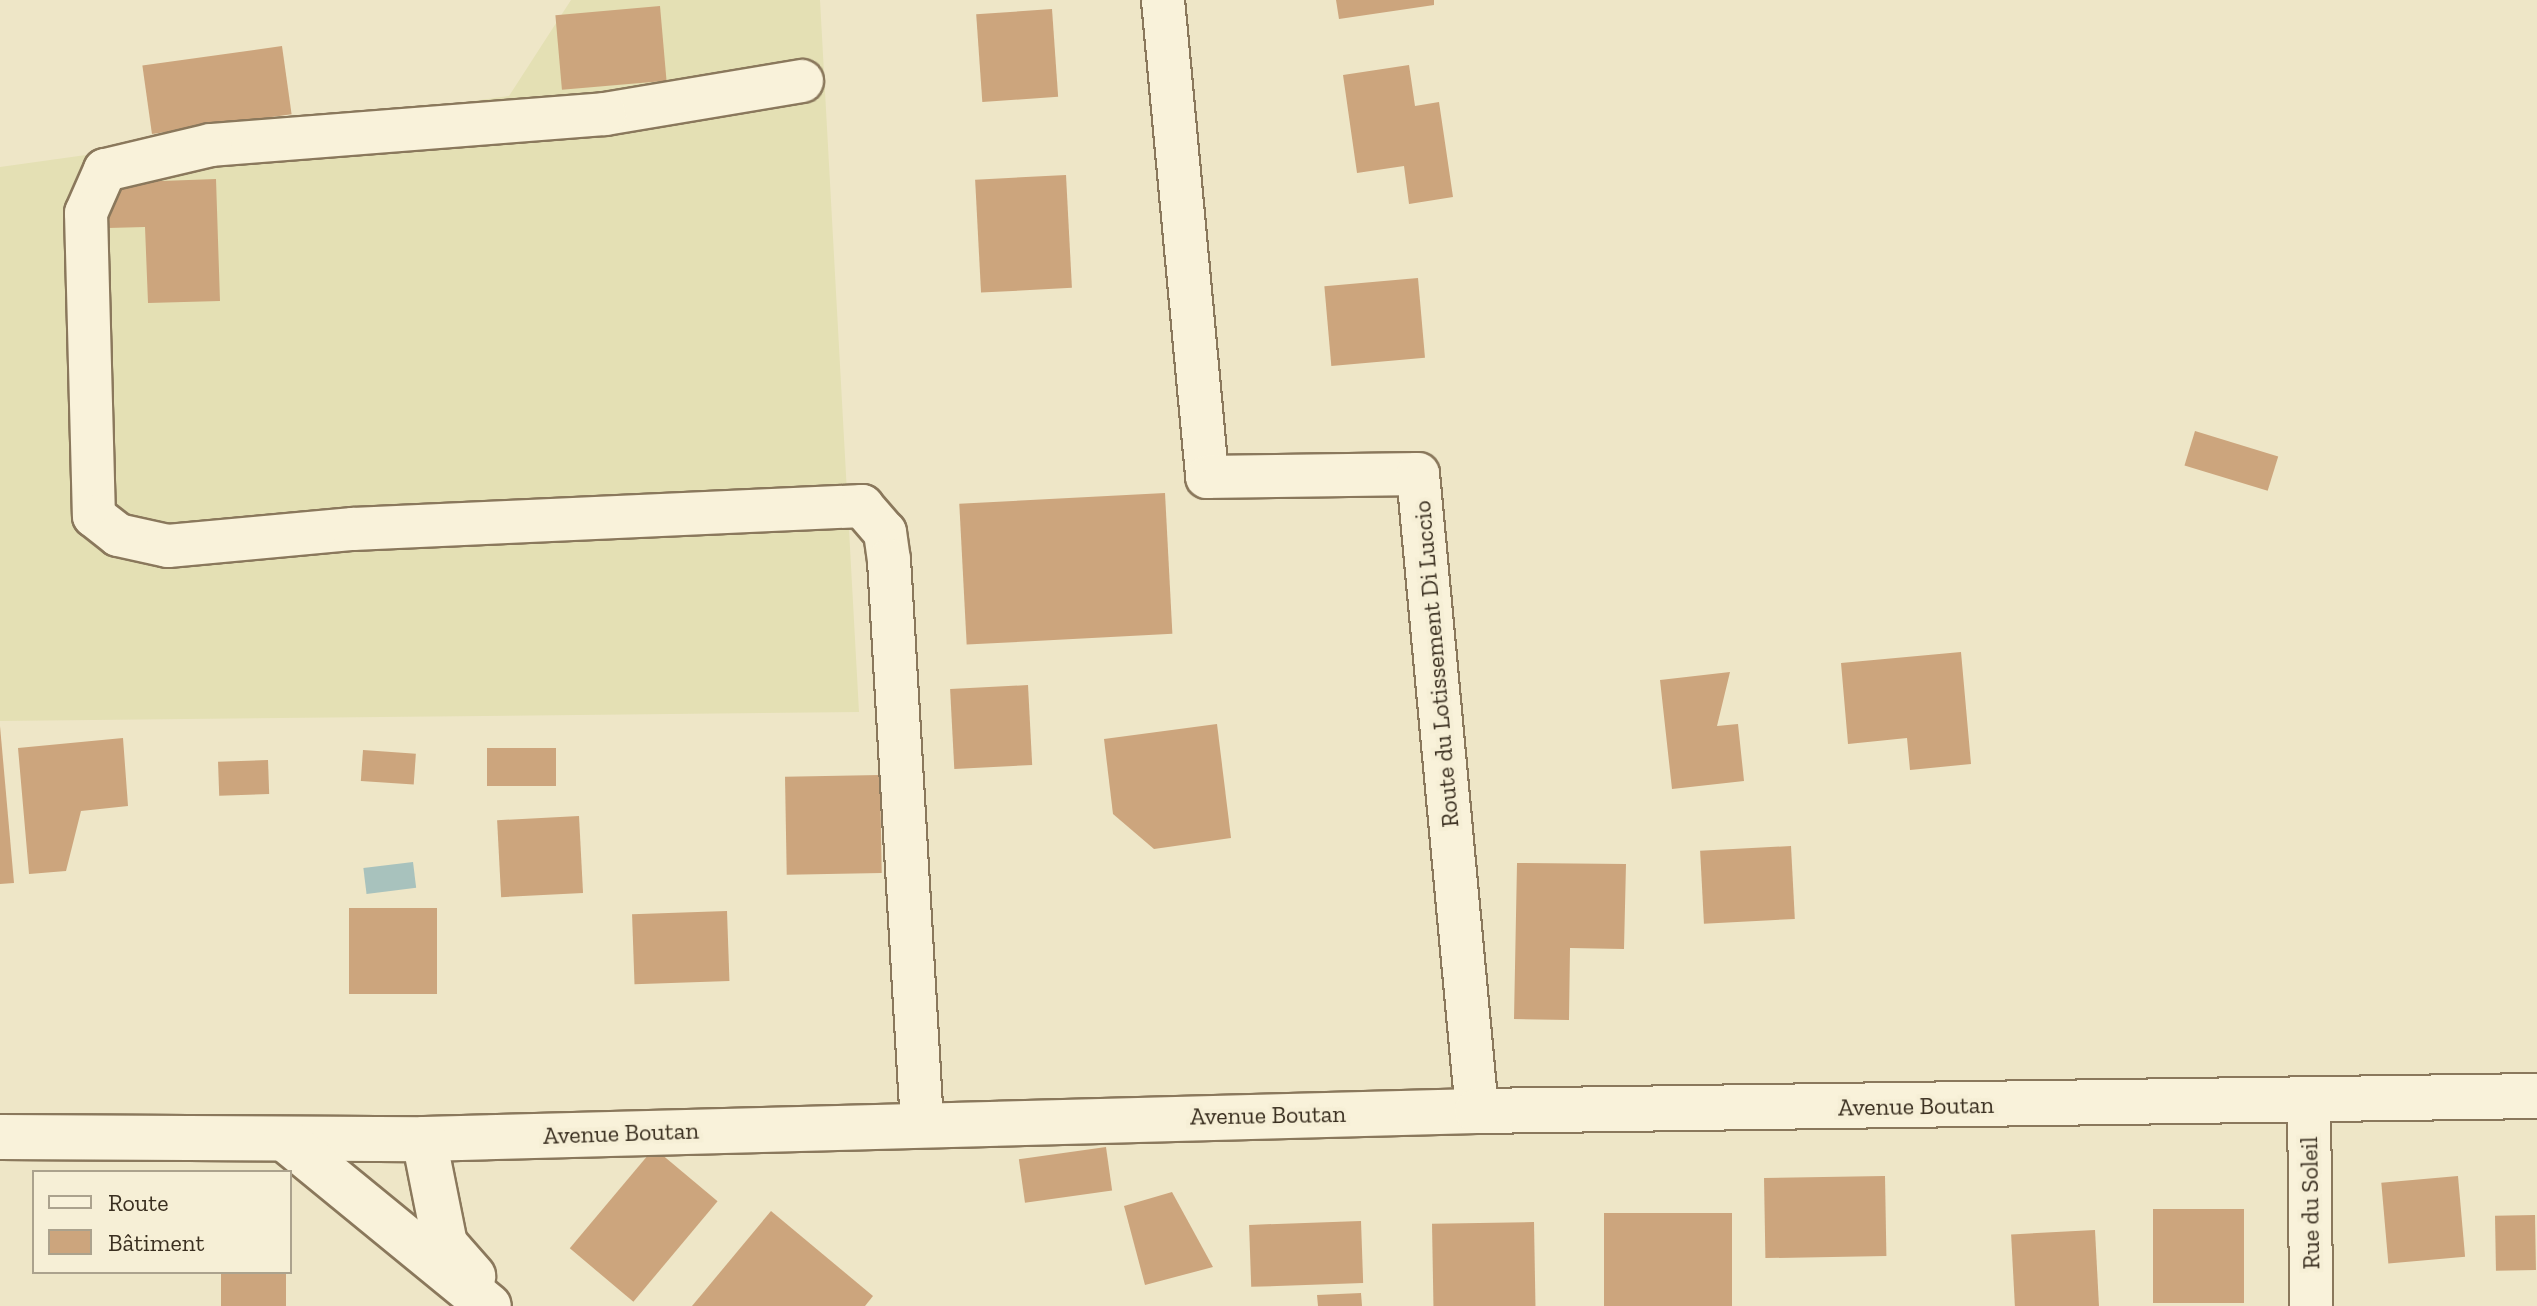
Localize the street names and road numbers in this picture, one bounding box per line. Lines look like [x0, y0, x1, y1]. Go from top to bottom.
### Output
street label: Route du Lotissement Di Luccio [1407, 499, 1465, 829]
street label: Avenue Boutan [1838, 1090, 1994, 1122]
street label: Avenue Boutan [1190, 1099, 1346, 1131]
street label: Avenue Boutan [543, 1116, 699, 1150]
street label: Rue du Soleil [2294, 1136, 2326, 1270]

